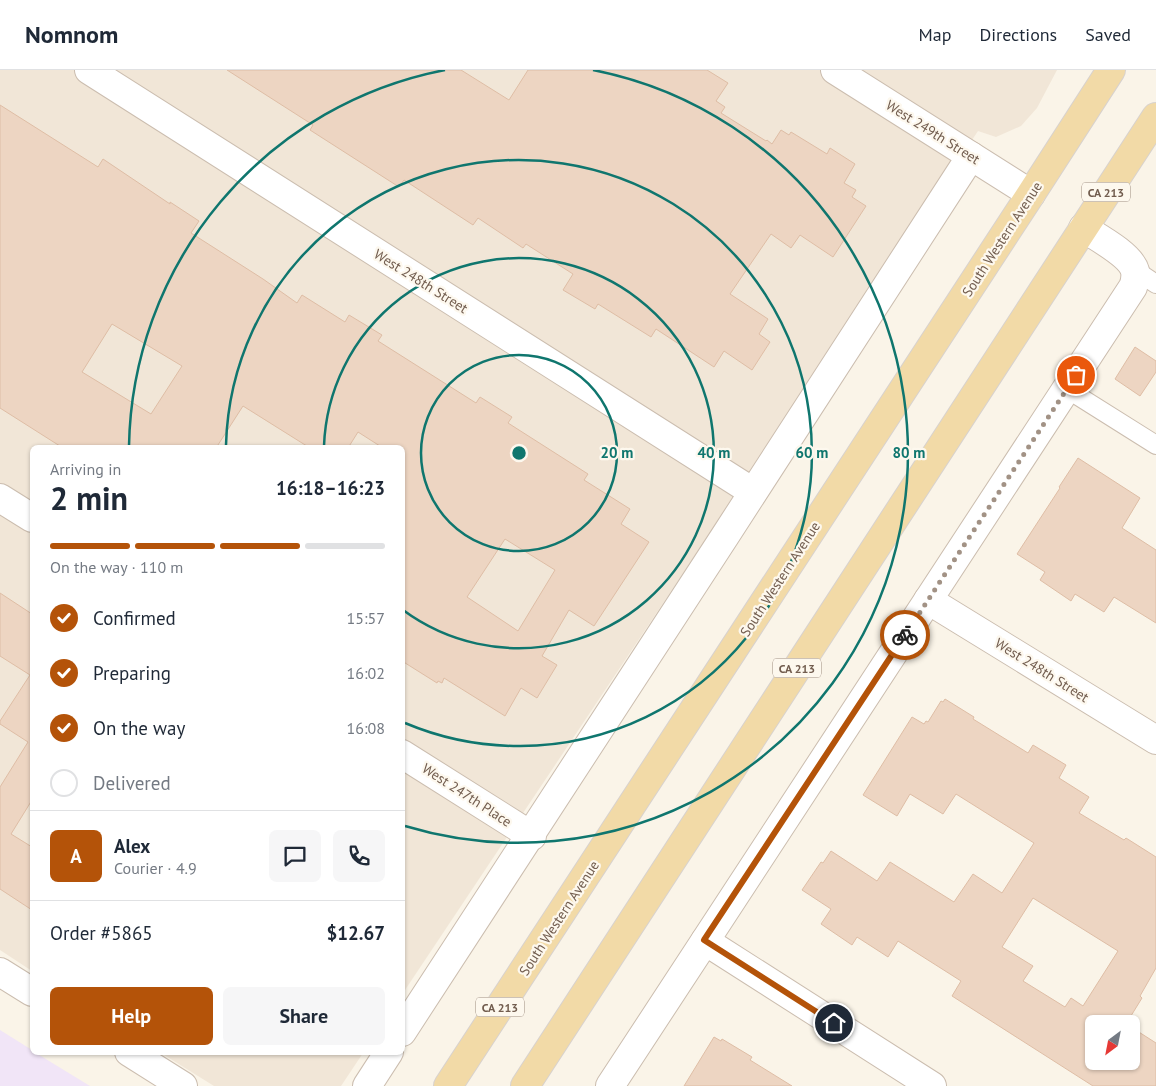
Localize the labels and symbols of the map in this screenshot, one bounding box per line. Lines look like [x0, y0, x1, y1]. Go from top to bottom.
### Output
street label: West 249th Street [883, 96, 983, 168]
street label: South Western Avenue [958, 178, 1046, 300]
road number: CA 213 [1082, 182, 1130, 202]
street label: West 248th Street [371, 245, 471, 317]
pin [1055, 354, 1097, 396]
text: 20 m [601, 443, 633, 462]
text: 40 m [698, 443, 730, 462]
text: 60 m [796, 443, 828, 462]
text: 80 m [893, 443, 925, 462]
centre of rings [510, 444, 528, 462]
street label: South Western Avenue [736, 518, 824, 640]
courier [880, 610, 930, 660]
street label: West 248th Street [992, 634, 1092, 706]
road number: CA 213 [773, 658, 821, 678]
street label: West 247th Place [419, 759, 515, 831]
street label: South Western Avenue [515, 857, 603, 979]
road number: CA 213 [476, 998, 524, 1016]
pin [813, 1002, 855, 1044]
north arrow [1085, 1015, 1140, 1070]

